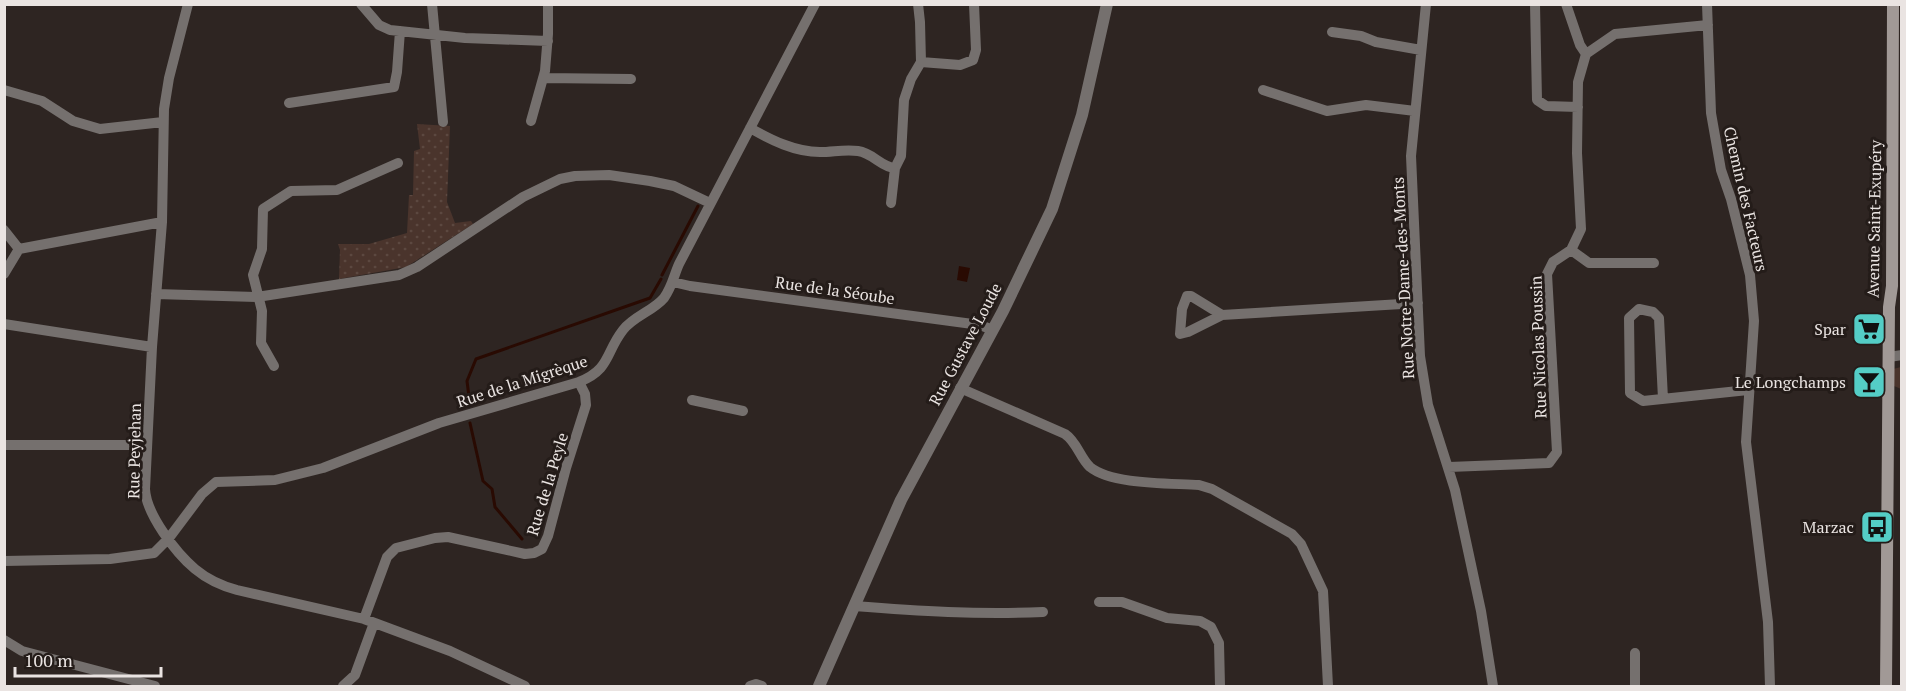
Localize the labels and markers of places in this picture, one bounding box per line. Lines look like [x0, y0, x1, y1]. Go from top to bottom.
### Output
supermarket icon: Spar [1851, 311, 1887, 347]
place label: Spar [1814, 318, 1847, 340]
bar icon: Le Longchamps [1851, 364, 1887, 400]
place label: Le Longchamps [1735, 371, 1846, 393]
bus stop icon: Marzac [1859, 509, 1895, 545]
place label: Marzac [1803, 516, 1854, 538]

